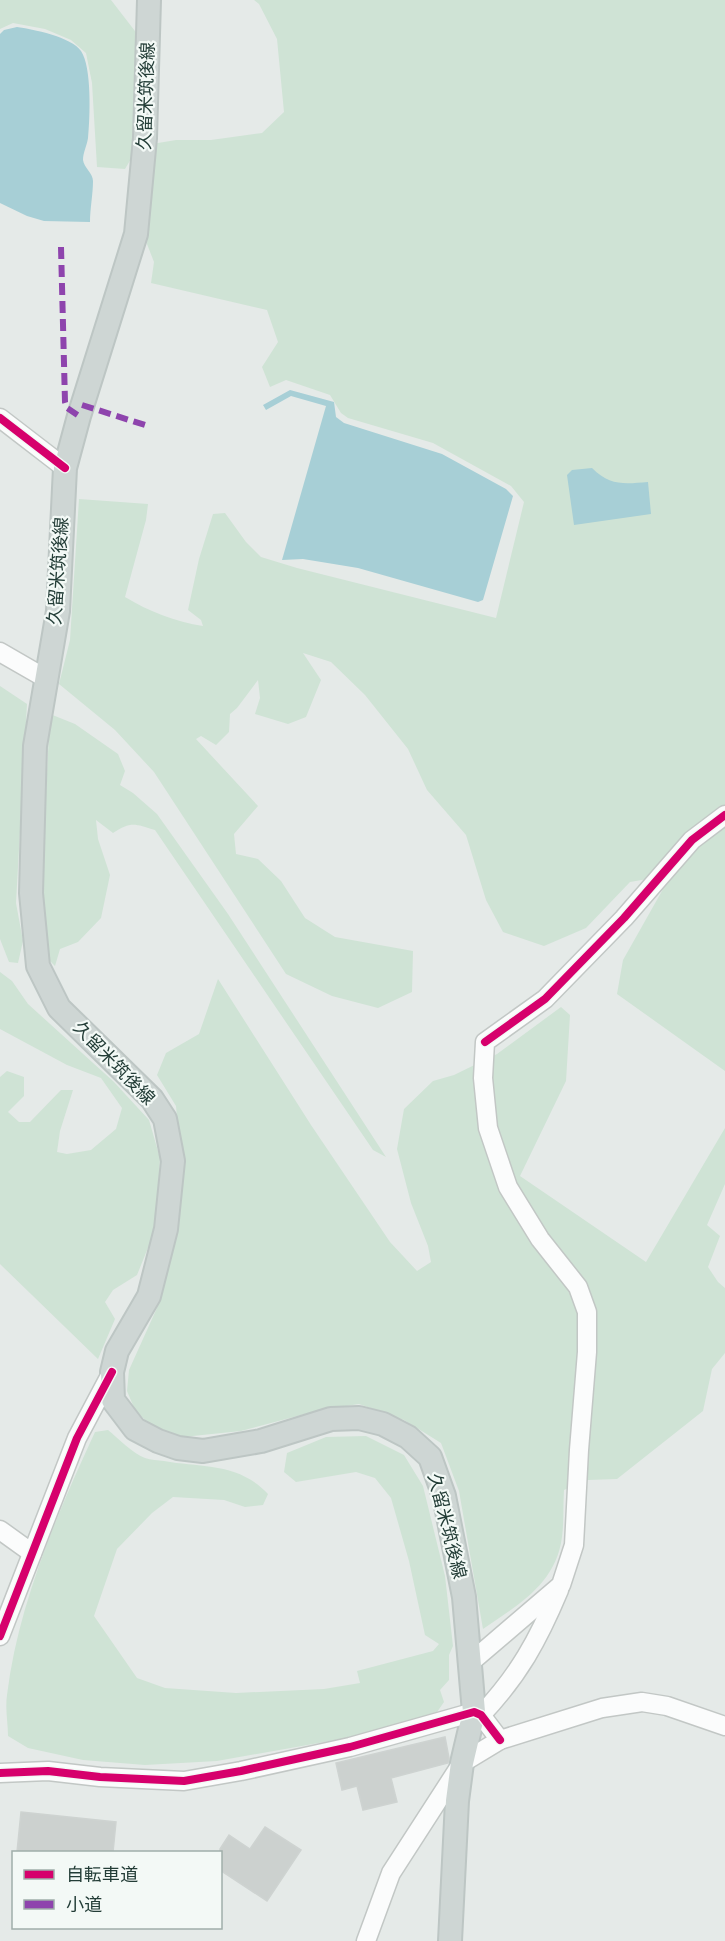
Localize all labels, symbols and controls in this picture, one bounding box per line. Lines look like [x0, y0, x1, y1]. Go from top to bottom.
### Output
street label: 久留米筑後線 [133, 42, 158, 150]
street label: 久留米筑後線 [43, 516, 72, 626]
street label: 久留米筑後線 [69, 1017, 159, 1109]
street label: 久留米筑後線 [424, 1471, 471, 1581]
legend [12, 1851, 222, 1929]
text: 自転車道 [66, 1864, 138, 1885]
text: 小道 [66, 1894, 102, 1915]

